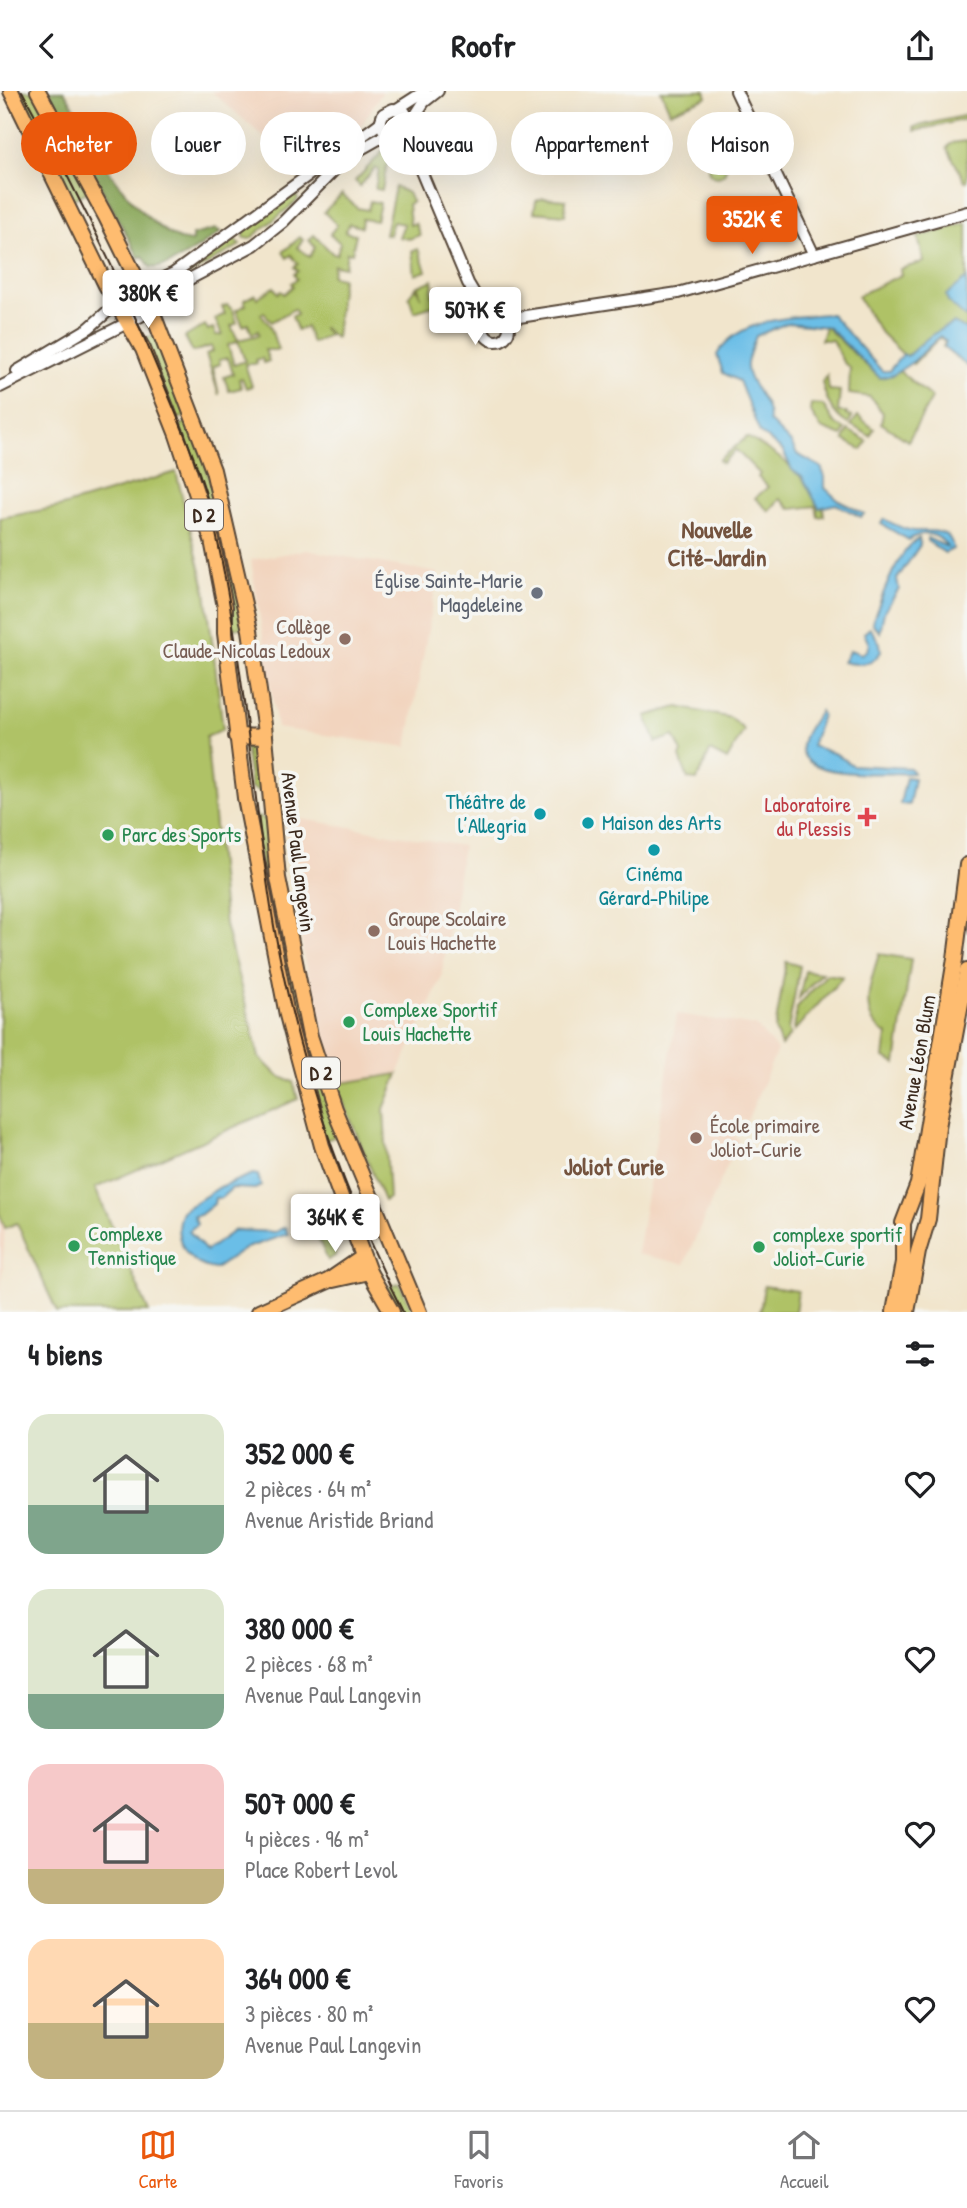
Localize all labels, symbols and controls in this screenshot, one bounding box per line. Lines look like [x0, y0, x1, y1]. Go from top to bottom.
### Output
text: Roofr [451, 24, 516, 67]
icon: back [28, 27, 66, 65]
icon: share [901, 27, 939, 65]
chip: Acheter [21, 112, 137, 175]
chip: Louer [151, 112, 246, 175]
chip: Filtres [260, 112, 365, 175]
chip: Nouveau [379, 112, 497, 175]
chip: Appartement [511, 112, 673, 175]
chip: Maison [687, 112, 794, 175]
pin: 352K € [695, 197, 809, 256]
text: 352K € [722, 203, 782, 234]
pin: 380K € [91, 271, 205, 330]
text: 380K € [119, 277, 177, 308]
pin: 507K € [418, 287, 532, 347]
text: 507K € [445, 294, 505, 325]
road number: D 2 [185, 499, 223, 531]
district label: Nouvelle Cité-Jardin [667, 513, 767, 573]
place label: Église Sainte-Marie Magdeleine [375, 566, 523, 619]
marker: Église Sainte-Marie Magdeleine [529, 585, 545, 601]
place label: Collège Claude-Nicolas Ledoux [162, 612, 331, 665]
marker: Collège Claude-Nicolas Ledoux [337, 631, 353, 647]
street label: Avenue Paul Langevin [274, 770, 323, 934]
place label: Théâtre de l’Allegria [446, 787, 526, 840]
place label: Laboratoire du Plessis [765, 790, 851, 843]
marker: Théâtre de l’Allegria [532, 806, 548, 822]
marker: Laboratoire du Plessis [857, 807, 877, 827]
place label: Maison des Arts [602, 808, 721, 837]
marker: Maison des Arts [580, 815, 596, 831]
place label: Parc des Sports [122, 820, 241, 849]
marker: Parc des Sports [100, 827, 116, 843]
marker: Cinéma Gérard-Philipe [646, 842, 662, 858]
place label: Cinéma Gérard-Philipe [599, 859, 709, 912]
place label: Groupe Scolaire Louis Hachette [388, 904, 506, 957]
marker: Groupe Scolaire Louis Hachette [366, 923, 382, 939]
street label: Avenue Léon Blum [890, 992, 943, 1131]
place label: Complexe Sportif Louis Hachette [363, 995, 498, 1048]
marker: Complexe Sportif Louis Hachette [341, 1014, 357, 1030]
road number: D 2 [302, 1057, 340, 1089]
place label: École primaire Joliot-Curie [710, 1111, 820, 1164]
marker: École primaire Joliot-Curie [688, 1130, 704, 1146]
district label: Joliot Curie [564, 1150, 665, 1182]
pin: 364K € [278, 1195, 392, 1254]
text: 364K € [307, 1201, 363, 1232]
place label: Complexe Tennistique [88, 1219, 176, 1272]
place label: complexe sportif Joliot-Curie [773, 1220, 903, 1273]
marker: Complexe Tennistique [66, 1238, 82, 1254]
marker: complexe sportif Joliot-Curie [751, 1239, 767, 1255]
text: 4 biens [28, 1334, 102, 1374]
icon: filters [901, 1335, 939, 1373]
text: 352 000 € [245, 1433, 354, 1473]
icon: home [84, 1442, 168, 1526]
icon: heart [901, 1465, 939, 1503]
text: 2 pièces · 64 m² [245, 1473, 371, 1504]
text: Avenue Aristide Briand [245, 1504, 433, 1535]
text: 380 000 € [245, 1608, 353, 1648]
icon: home [84, 1617, 168, 1701]
icon: heart [901, 1640, 939, 1678]
text: 2 pièces · 68 m² [245, 1648, 373, 1679]
text: Avenue Paul Langevin [245, 1679, 421, 1710]
text: 507 000 € [245, 1783, 355, 1823]
icon: home [84, 1792, 168, 1876]
icon: heart [901, 1815, 939, 1853]
text: 4 pièces · 96 m² [245, 1823, 369, 1854]
text: Place Robert Levol [245, 1854, 397, 1885]
text: 364 000 € [245, 1958, 350, 1998]
icon: home [84, 1967, 168, 2051]
icon: heart [901, 1990, 939, 2028]
text: 3 pièces · 80 m² [245, 1998, 373, 2029]
text: Avenue Paul Langevin [245, 2029, 421, 2060]
tab: Carte [138, 2126, 178, 2194]
tab: Favoris [455, 2126, 503, 2194]
tab: Accueil [780, 2126, 829, 2194]

